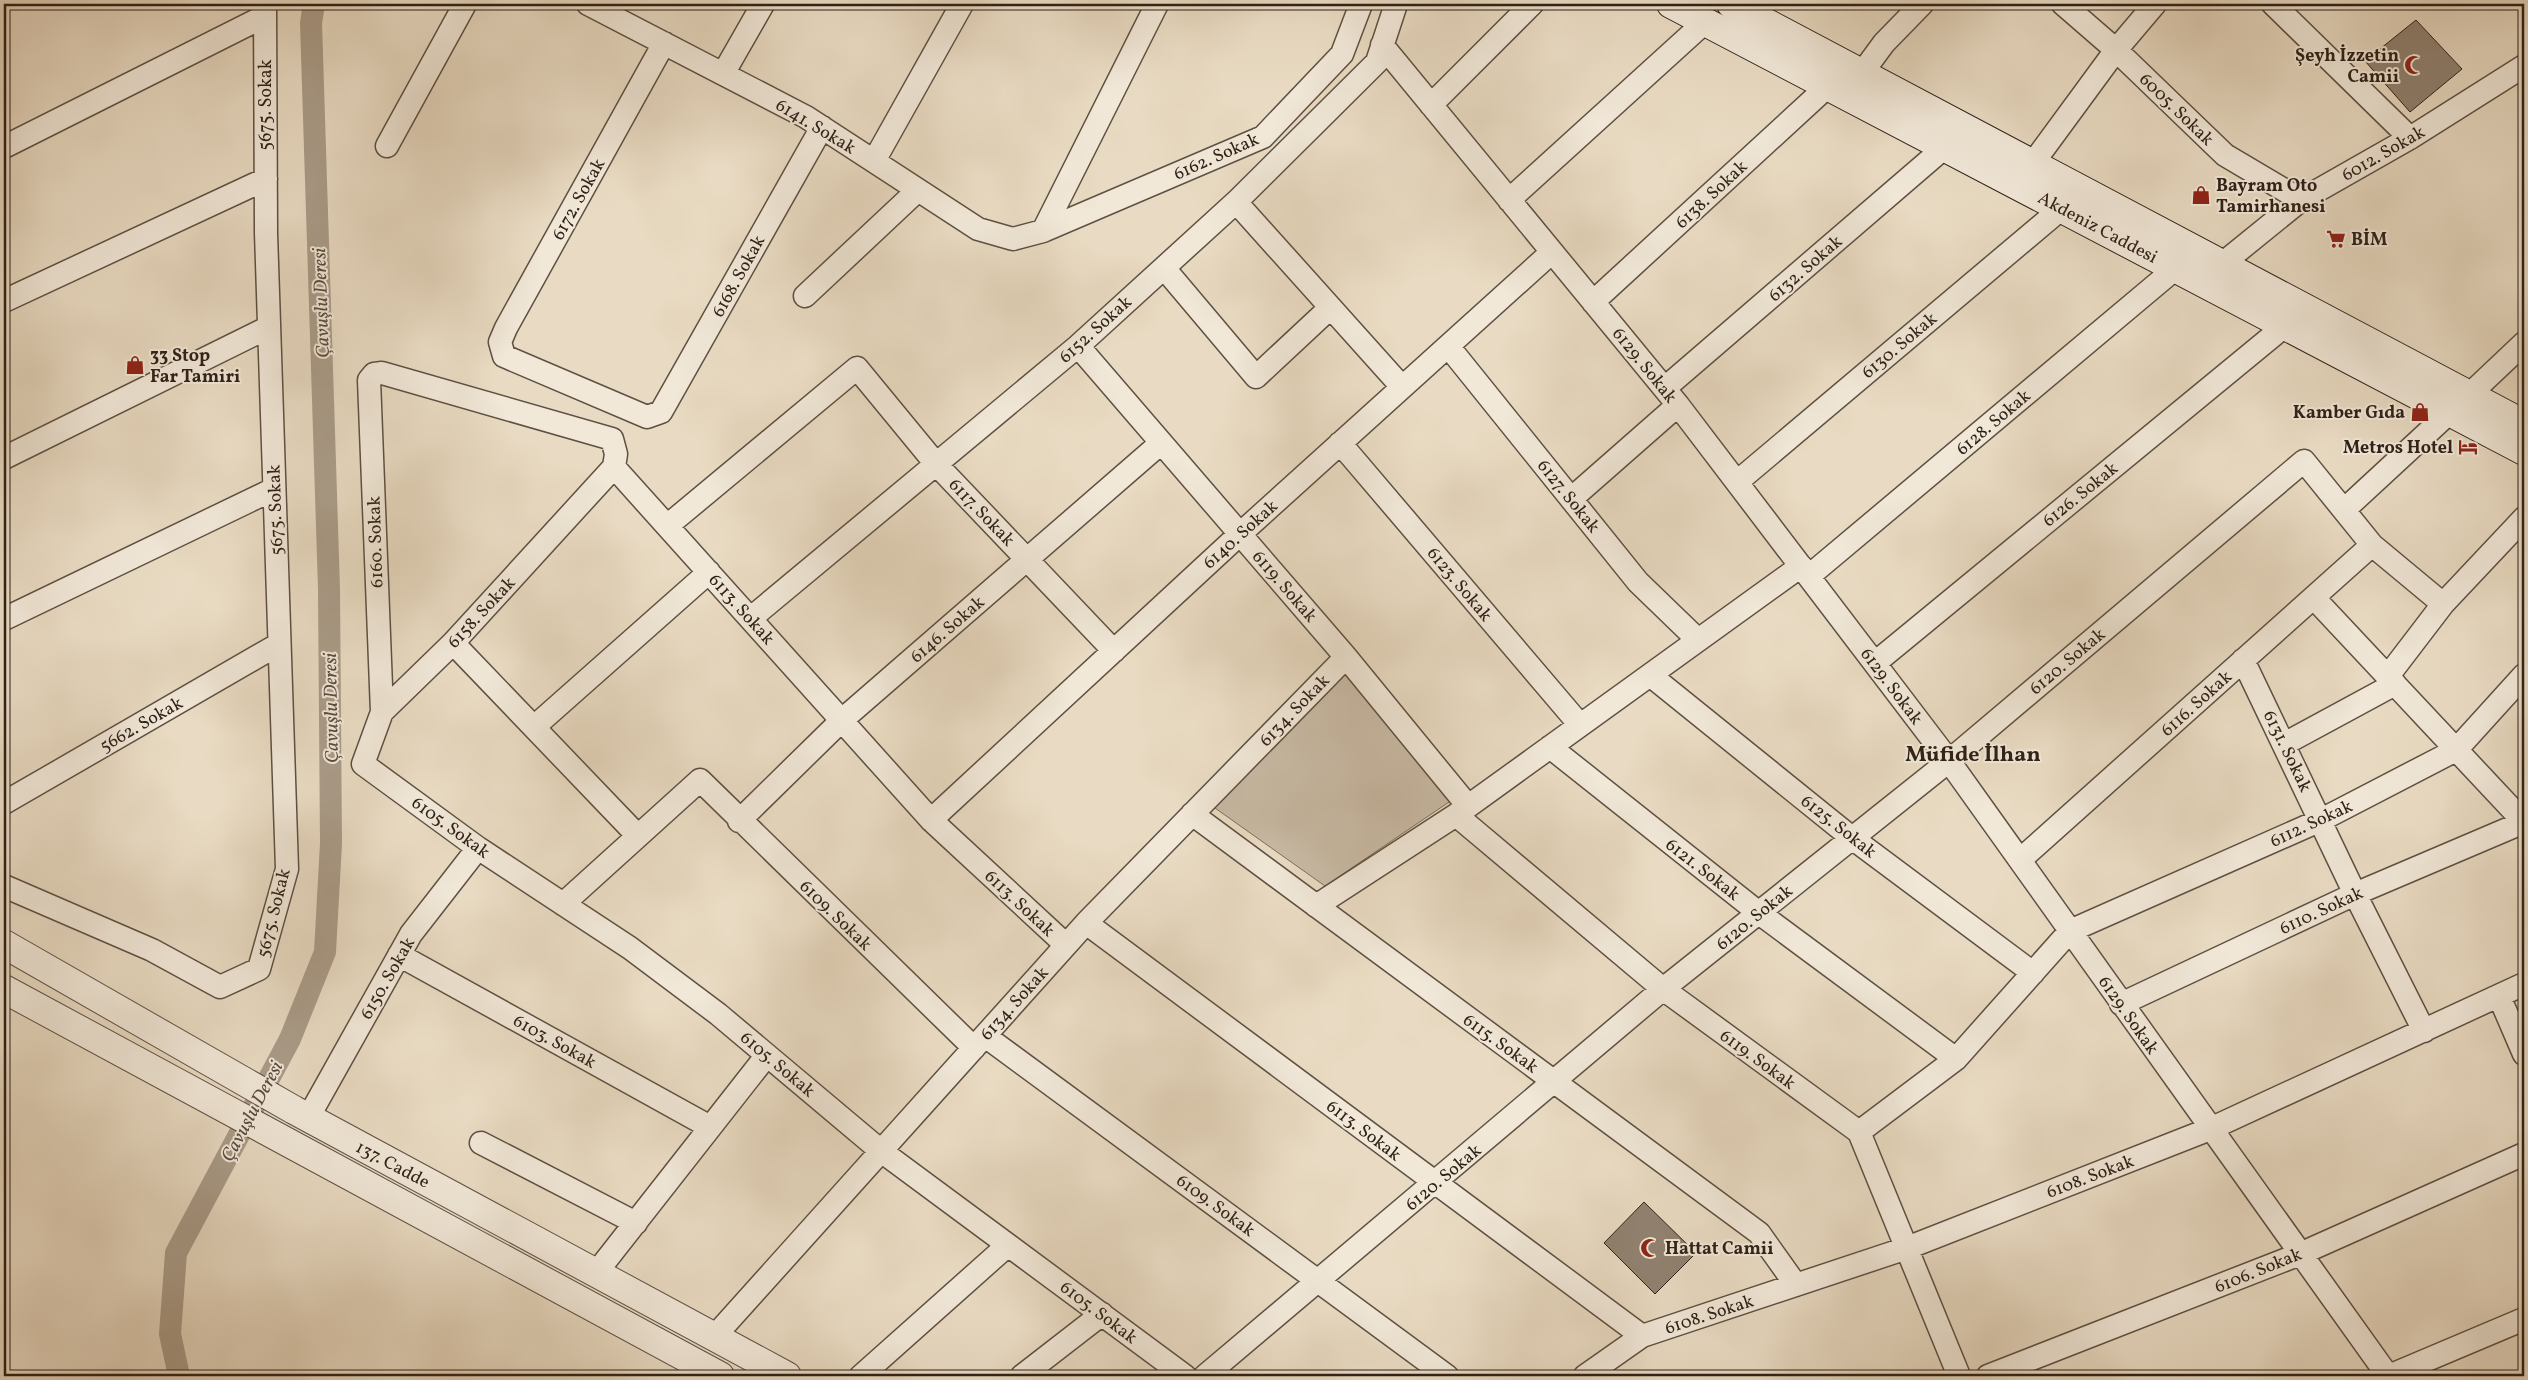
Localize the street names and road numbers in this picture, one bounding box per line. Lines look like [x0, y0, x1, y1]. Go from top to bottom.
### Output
street label: 5675. Sokak [254, 59, 279, 150]
street label: 6005. Sokak [2133, 68, 2219, 152]
street label: 6141. Sokak [770, 93, 860, 161]
street label: 6012. Sokak [2338, 120, 2430, 188]
street label: 6162. Sokak [1170, 127, 1263, 187]
street label: 6172. Sokak [547, 154, 612, 245]
street label: 6138. Sokak [1671, 155, 1754, 235]
street label: Akdeniz Caddesi [2033, 186, 2162, 270]
street label: 6132. Sokak [1764, 230, 1849, 308]
street label: 6168. Sokak [707, 231, 772, 322]
street label: 6152. Sokak [1054, 291, 1138, 370]
street label: 6130. Sokak [1857, 307, 1943, 385]
street label: 6129. Sokak [1606, 323, 1682, 409]
street label: 6128. Sokak [1951, 384, 2037, 462]
street label: 6127. Sokak [1530, 455, 1605, 539]
street label: 6126. Sokak [2038, 457, 2124, 533]
street label: 5675. Sokak [262, 464, 291, 556]
street label: 6117. Sokak [942, 474, 1020, 553]
street label: 6160. Sokak [362, 495, 391, 588]
street label: 6140. Sokak [1198, 495, 1284, 576]
street label: 6123. Sokak [1420, 542, 1498, 628]
street label: 6119. Sokak [1246, 546, 1322, 629]
street label: 6113. Sokak [702, 569, 780, 651]
street label: 6158. Sokak [442, 572, 522, 654]
street label: 6146. Sokak [905, 591, 991, 670]
street label: 6120. Sokak [2025, 623, 2111, 701]
street label: 6129. Sokak [1854, 643, 1928, 731]
street label: 6116. Sokak [2156, 665, 2238, 743]
street label: 6134. Sokak [1254, 669, 1336, 753]
street label: 5662. Sokak [96, 691, 188, 759]
street label: 6131. Sokak [2256, 707, 2317, 797]
street label: 6125. Sokak [1795, 790, 1881, 865]
street label: 6105. Sokak [406, 791, 494, 865]
street label: 6112. Sokak [2266, 794, 2357, 854]
street label: 6121. Sokak [1660, 833, 1745, 907]
street label: 6113. Sokak [978, 865, 1060, 943]
street label: 5675. Sokak [251, 866, 298, 960]
street label: 6109. Sokak [793, 875, 877, 957]
street label: 6120. Sokak [1711, 879, 1799, 957]
street label: 6110. Sokak [2276, 881, 2368, 942]
street label: 6150. Sokak [355, 933, 422, 1024]
street label: 6134. Sokak [975, 961, 1055, 1046]
street label: 6129. Sokak [2092, 972, 2164, 1060]
street label: 6115. Sokak [1457, 1008, 1543, 1080]
street label: 6103. Sokak [508, 1009, 600, 1075]
street label: 6119. Sokak [1714, 1024, 1800, 1096]
street label: 6105. Sokak [734, 1026, 820, 1104]
street label: 6113. Sokak [1320, 1095, 1406, 1168]
street label: 137. Cadde [351, 1135, 434, 1195]
street label: 6120. Sokak [1401, 1139, 1487, 1217]
street label: 6108. Sokak [2043, 1149, 2138, 1206]
street label: 6109. Sokak [1170, 1169, 1260, 1244]
street label: 6106. Sokak [2211, 1242, 2306, 1300]
street label: 6105. Sokak [1054, 1276, 1142, 1351]
street label: 6108. Sokak [1662, 1289, 1757, 1342]

